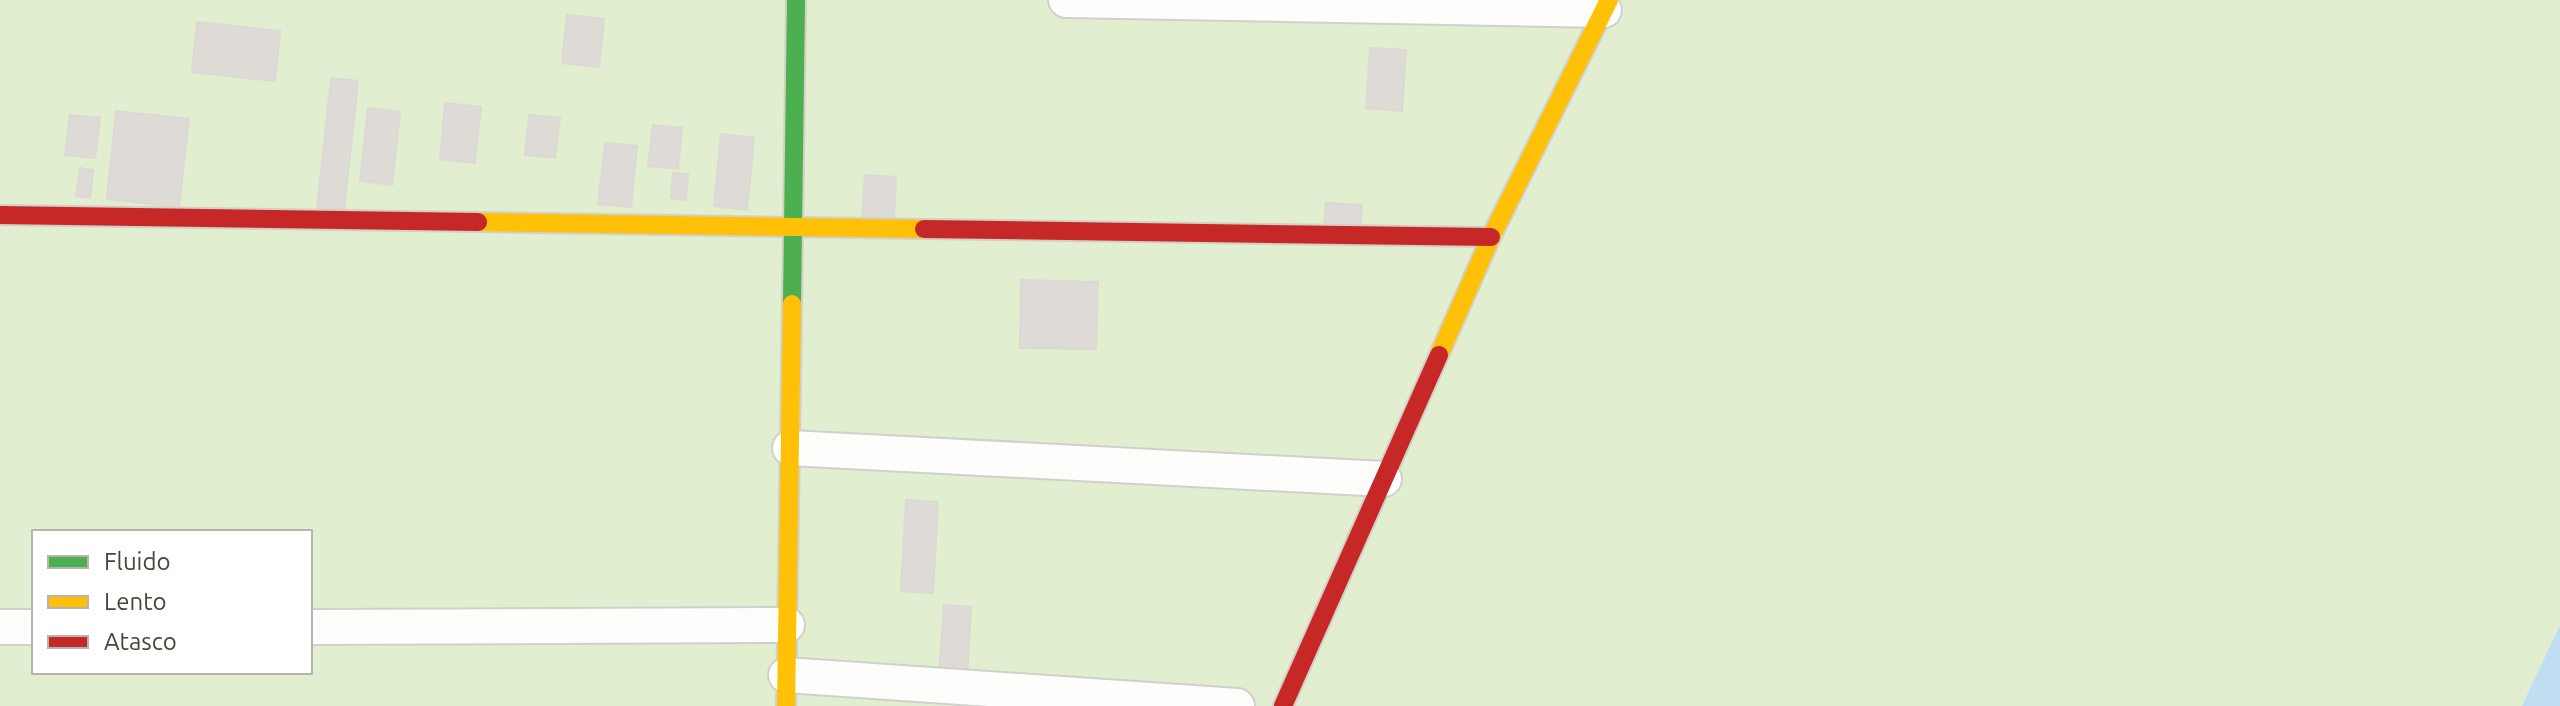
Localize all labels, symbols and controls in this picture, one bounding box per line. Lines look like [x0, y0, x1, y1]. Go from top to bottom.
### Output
legend [32, 530, 312, 674]
text: Fluido [104, 548, 171, 575]
text: Lento [104, 588, 167, 615]
text: Atasco [104, 628, 177, 655]

